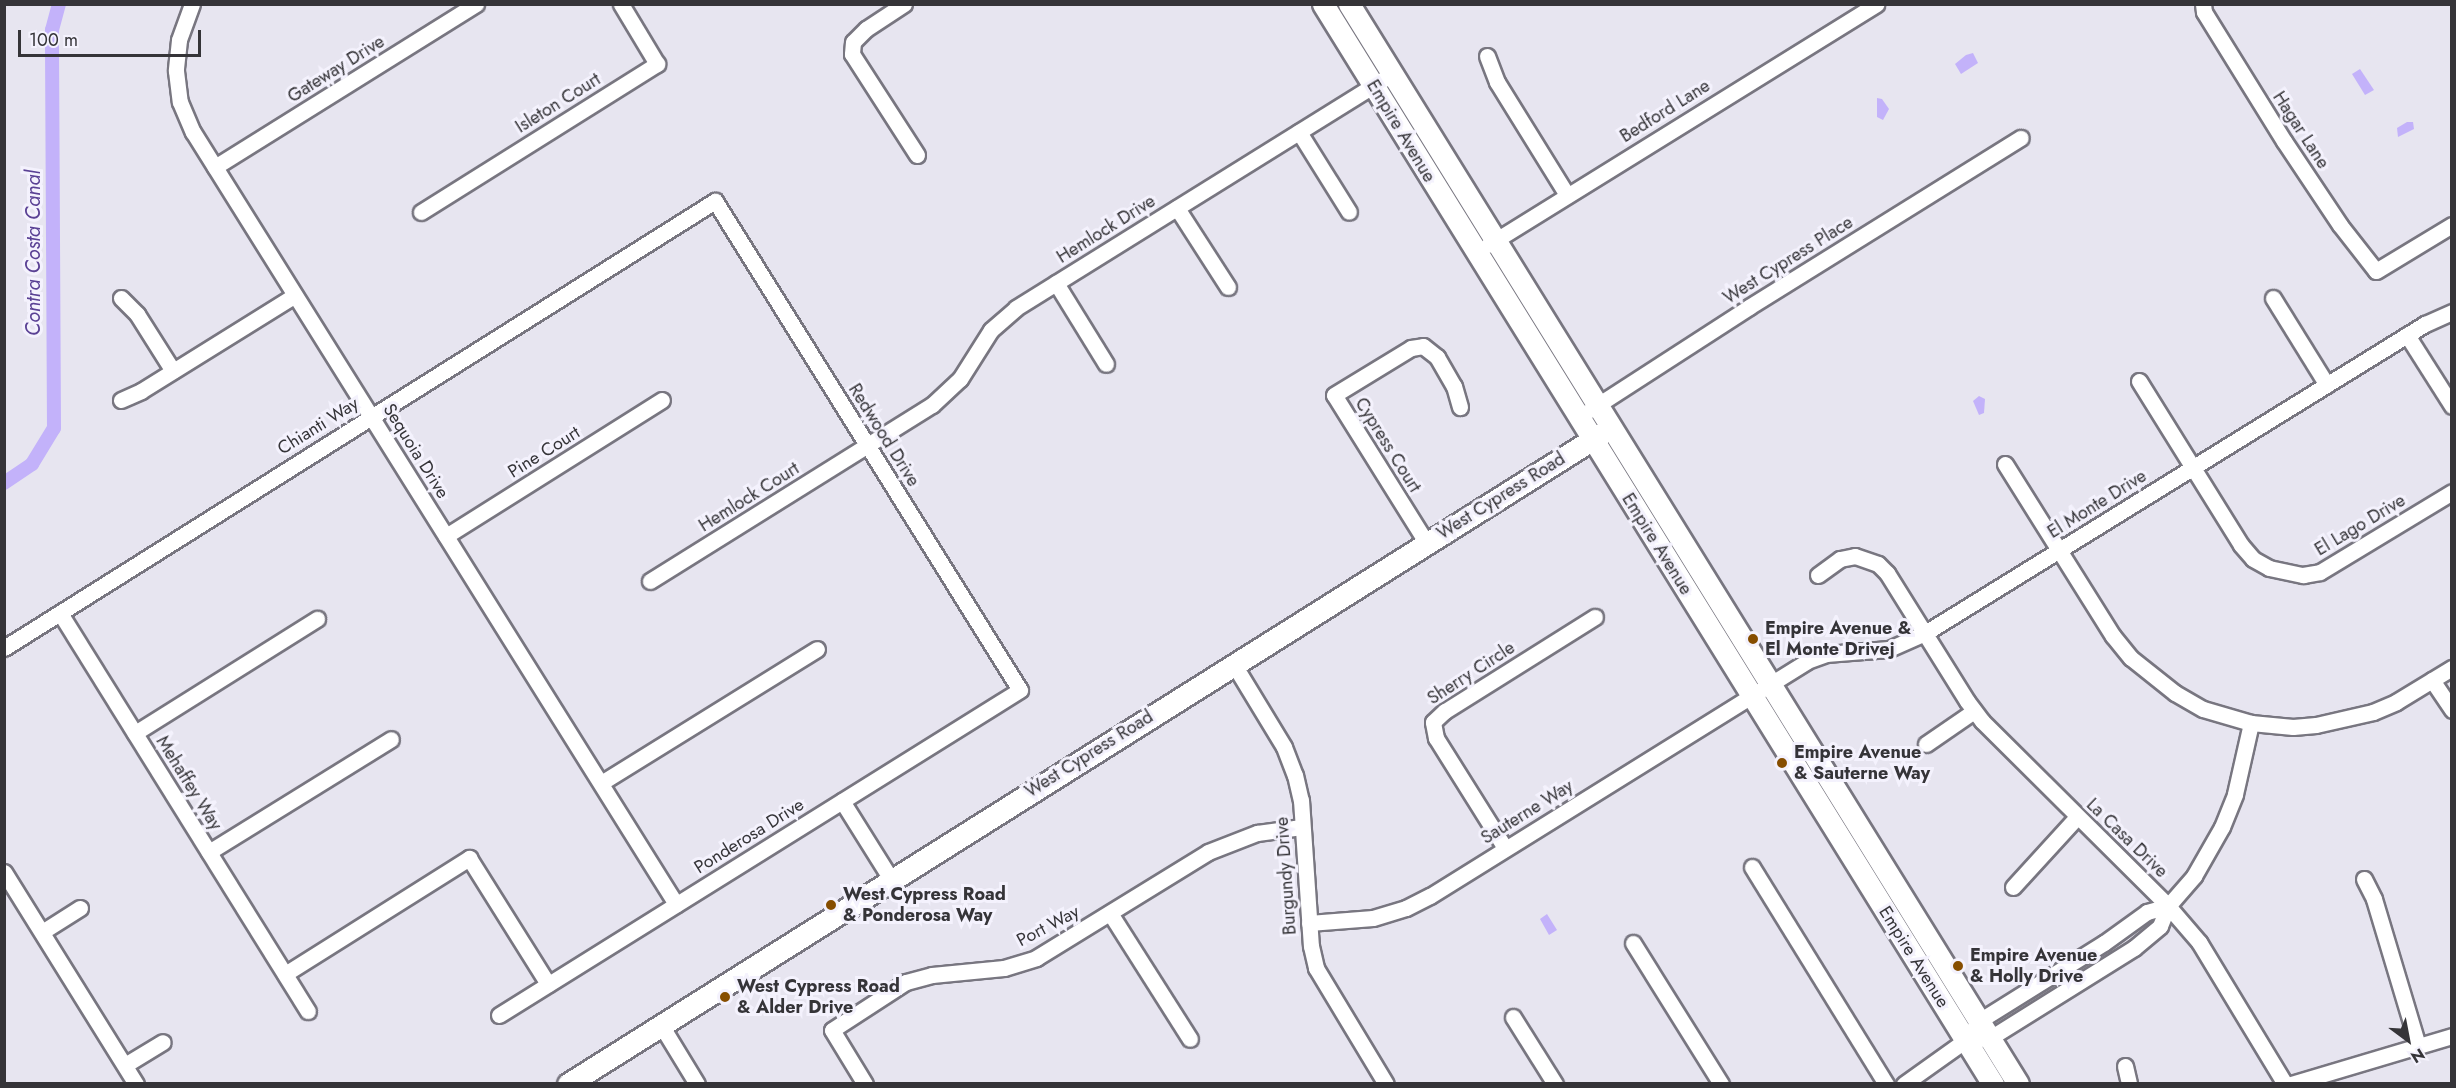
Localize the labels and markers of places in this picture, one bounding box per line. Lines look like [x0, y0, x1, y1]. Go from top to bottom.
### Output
place label: Empire Avenue & El Monte Drivej [1765, 618, 1911, 660]
marker: Empire Avenue & El Monte Drivej [1746, 632, 1760, 646]
place label: Empire Avenue & Sauterne Way [1794, 742, 1930, 784]
marker: Empire Avenue & Sauterne Way [1775, 756, 1789, 770]
place label: West Cypress Road & Ponderosa Way [843, 884, 1006, 926]
marker: West Cypress Road & Ponderosa Way [824, 898, 838, 912]
place label: Empire Avenue & Holly Drive [1970, 945, 2097, 988]
marker: Empire Avenue & Holly Drive [1951, 959, 1965, 973]
place label: West Cypress Road & Alder Drive [737, 976, 900, 1018]
marker: West Cypress Road & Alder Drive [718, 990, 732, 1004]

